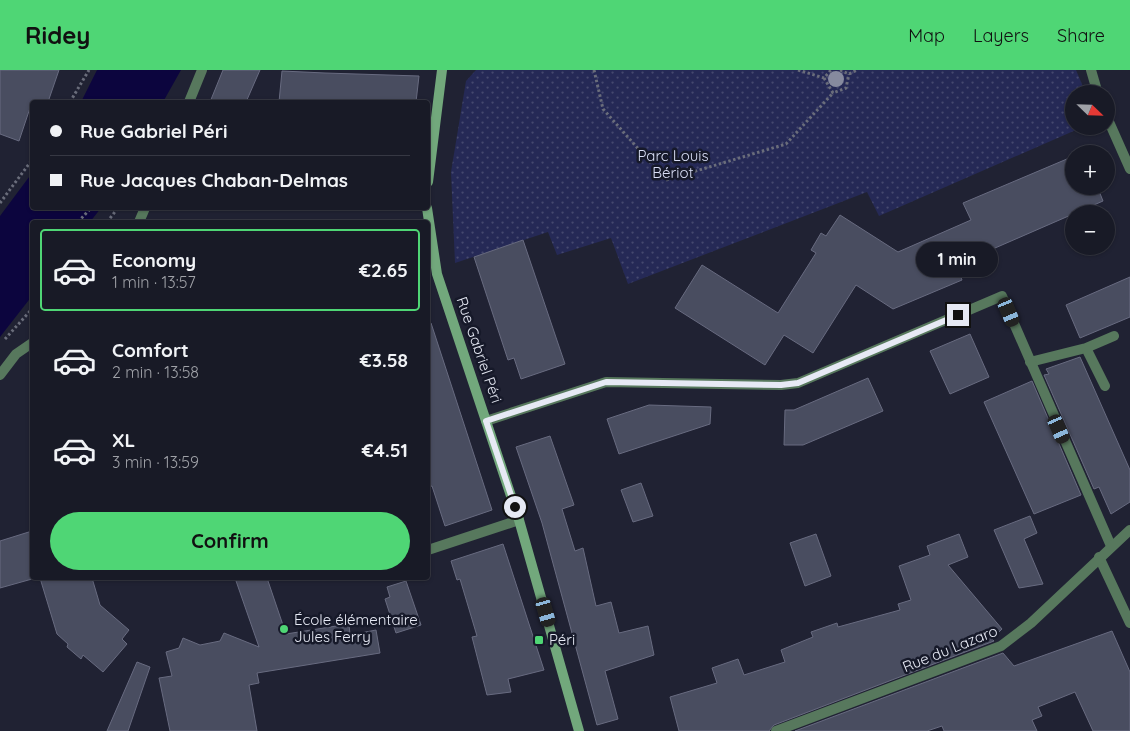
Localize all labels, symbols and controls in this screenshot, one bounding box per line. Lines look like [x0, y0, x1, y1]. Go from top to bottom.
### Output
text: Ridey [25, 20, 90, 50]
text: Map [908, 24, 945, 47]
text: Layers [973, 24, 1029, 47]
text: Share [1057, 24, 1105, 47]
north arrow [1065, 85, 1115, 135]
map controls [1065, 85, 1115, 255]
text: Rue Gabriel Péri [80, 119, 228, 143]
button: + [1065, 145, 1115, 195]
park label: Parc Louis Bériot [637, 146, 709, 182]
text: Rue Jacques Chaban-Delmas [80, 168, 348, 192]
button: − [1065, 205, 1115, 255]
callout: 1 min [917, 242, 999, 278]
icon: car [52, 248, 97, 293]
text: Economy [112, 248, 196, 272]
text: 1 min [938, 249, 976, 269]
text: €2.65 [359, 258, 408, 282]
text: 1 min · 13:57 [112, 272, 196, 292]
street label: Rue Gabriel Péri [452, 294, 507, 405]
car [996, 295, 1021, 329]
route end [947, 304, 969, 326]
icon: car [52, 338, 97, 383]
text: Comfort [112, 338, 189, 362]
text: €3.58 [360, 348, 408, 372]
text: 2 min · 13:58 [112, 362, 199, 382]
car [1046, 412, 1071, 446]
icon: car [52, 428, 97, 473]
text: XL [112, 428, 135, 452]
text: €4.51 [362, 438, 408, 462]
text: 3 min · 13:59 [112, 452, 199, 472]
route start [504, 496, 526, 518]
button: Confirm [50, 512, 410, 570]
car [534, 596, 557, 628]
place label: École élémentaire Jules Ferry [294, 610, 418, 646]
street label: Rue du Lazaro [900, 621, 1000, 676]
marker: École élémentaire Jules Ferry [278, 623, 290, 635]
place label: Péri [549, 630, 575, 649]
marker: Péri [533, 634, 545, 646]

